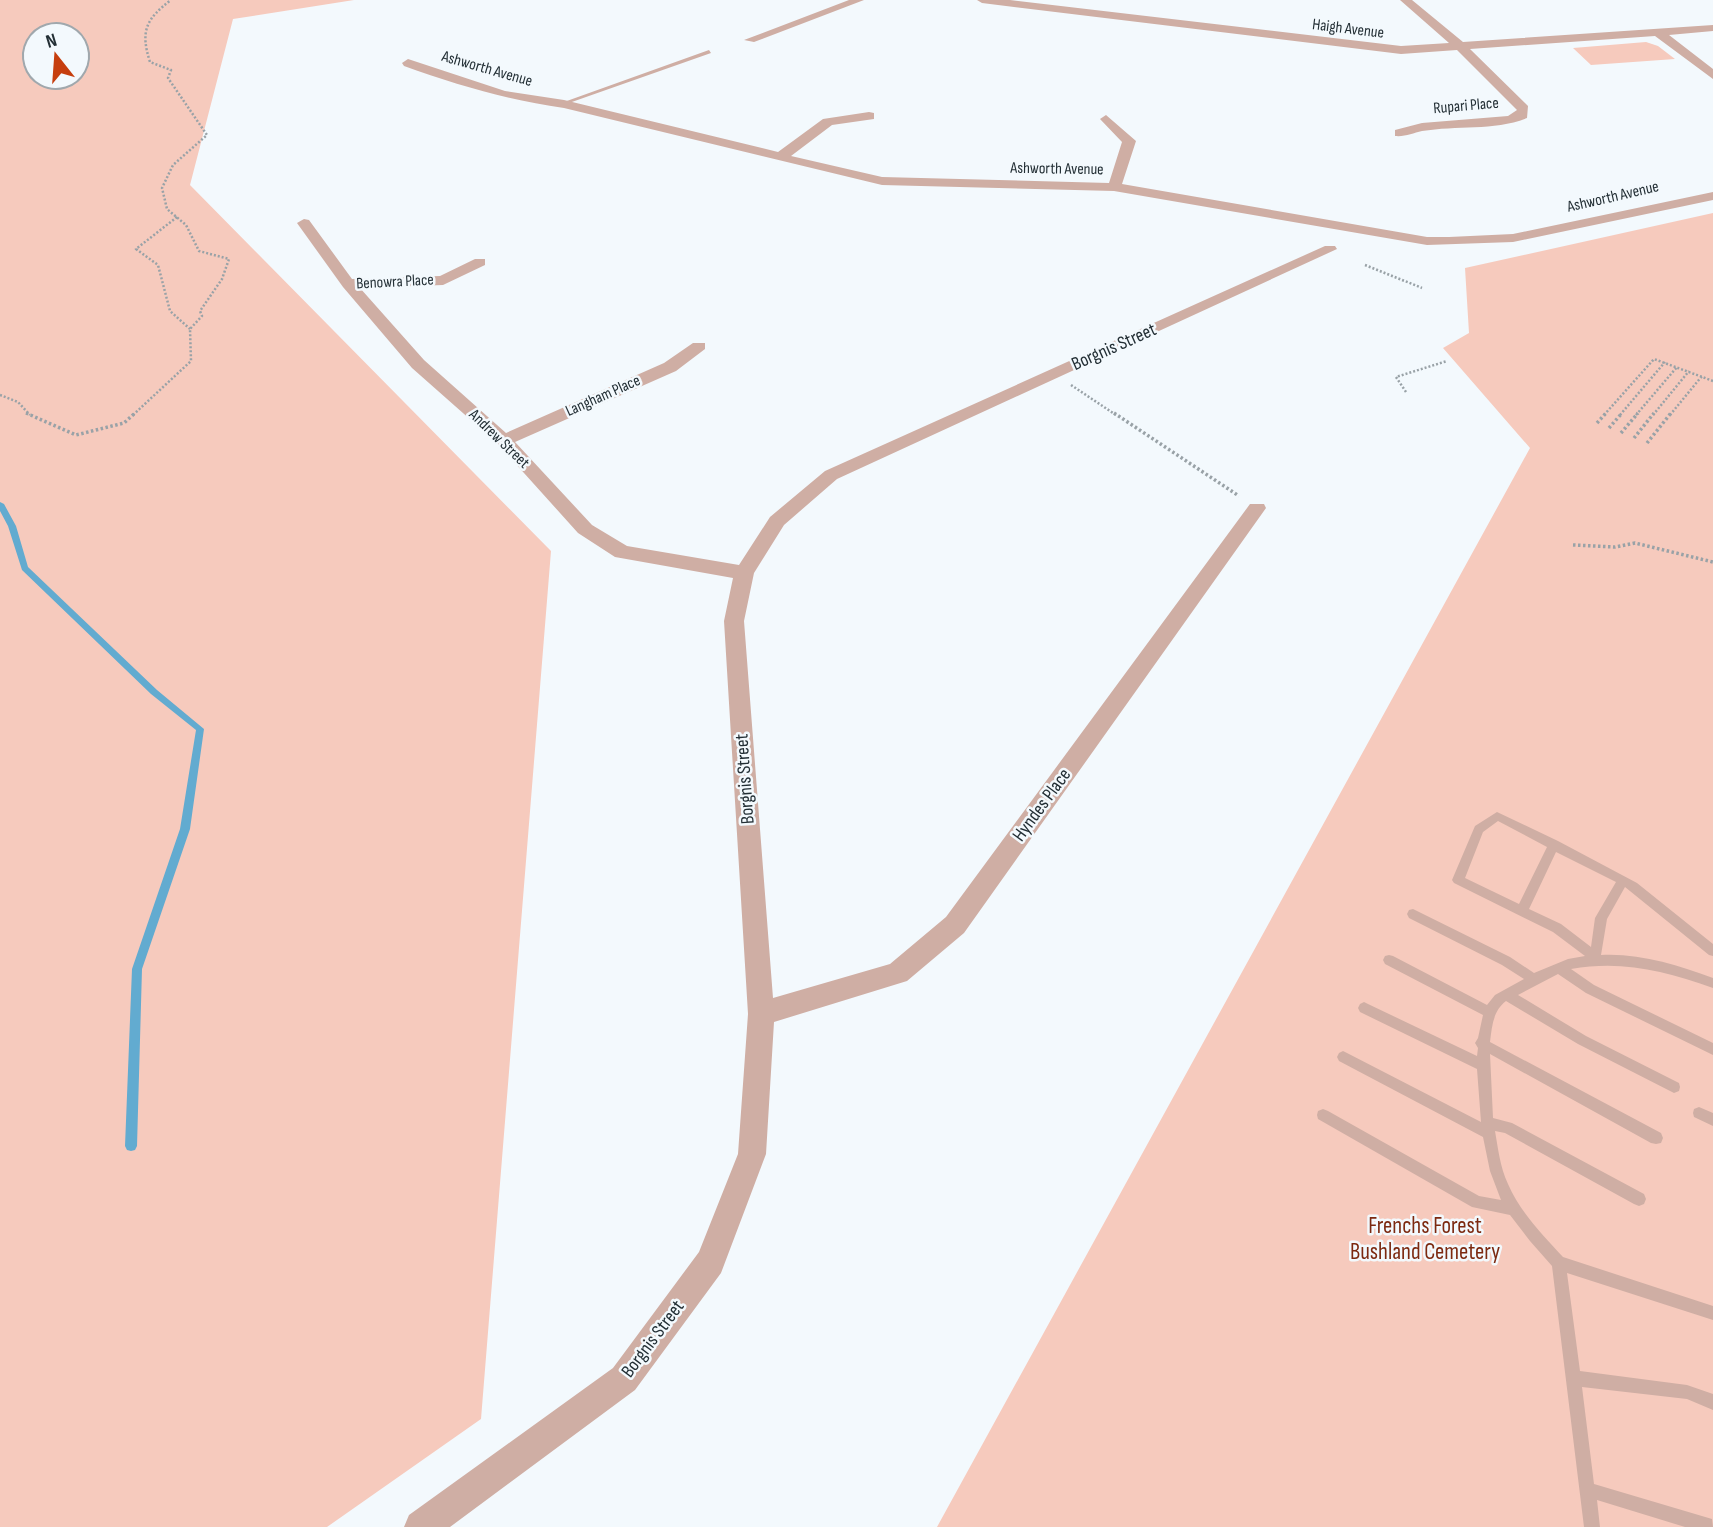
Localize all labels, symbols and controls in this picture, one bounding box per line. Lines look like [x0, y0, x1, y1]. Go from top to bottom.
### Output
street label: Haigh Avenue [1311, 15, 1385, 43]
north arrow [21, 21, 91, 91]
text: N [43, 29, 60, 54]
street label: Ashworth Avenue [439, 47, 534, 91]
street label: Rupari Place [1432, 94, 1500, 118]
street label: Ashworth Avenue [1009, 159, 1104, 179]
street label: Ashworth Avenue [1564, 177, 1661, 217]
street label: Benowra Place [356, 270, 434, 294]
street label: Borgnis Street [1068, 318, 1160, 376]
street label: Langham Place [563, 371, 643, 421]
street label: Andrew Street [464, 405, 533, 473]
street label: Borgnis Street [730, 733, 760, 825]
street label: Hyndes Place [1008, 764, 1076, 846]
park label: Frenchs Forest Bushland Cemetery [1350, 1212, 1500, 1266]
street label: Borgnis Street [617, 1296, 690, 1382]

